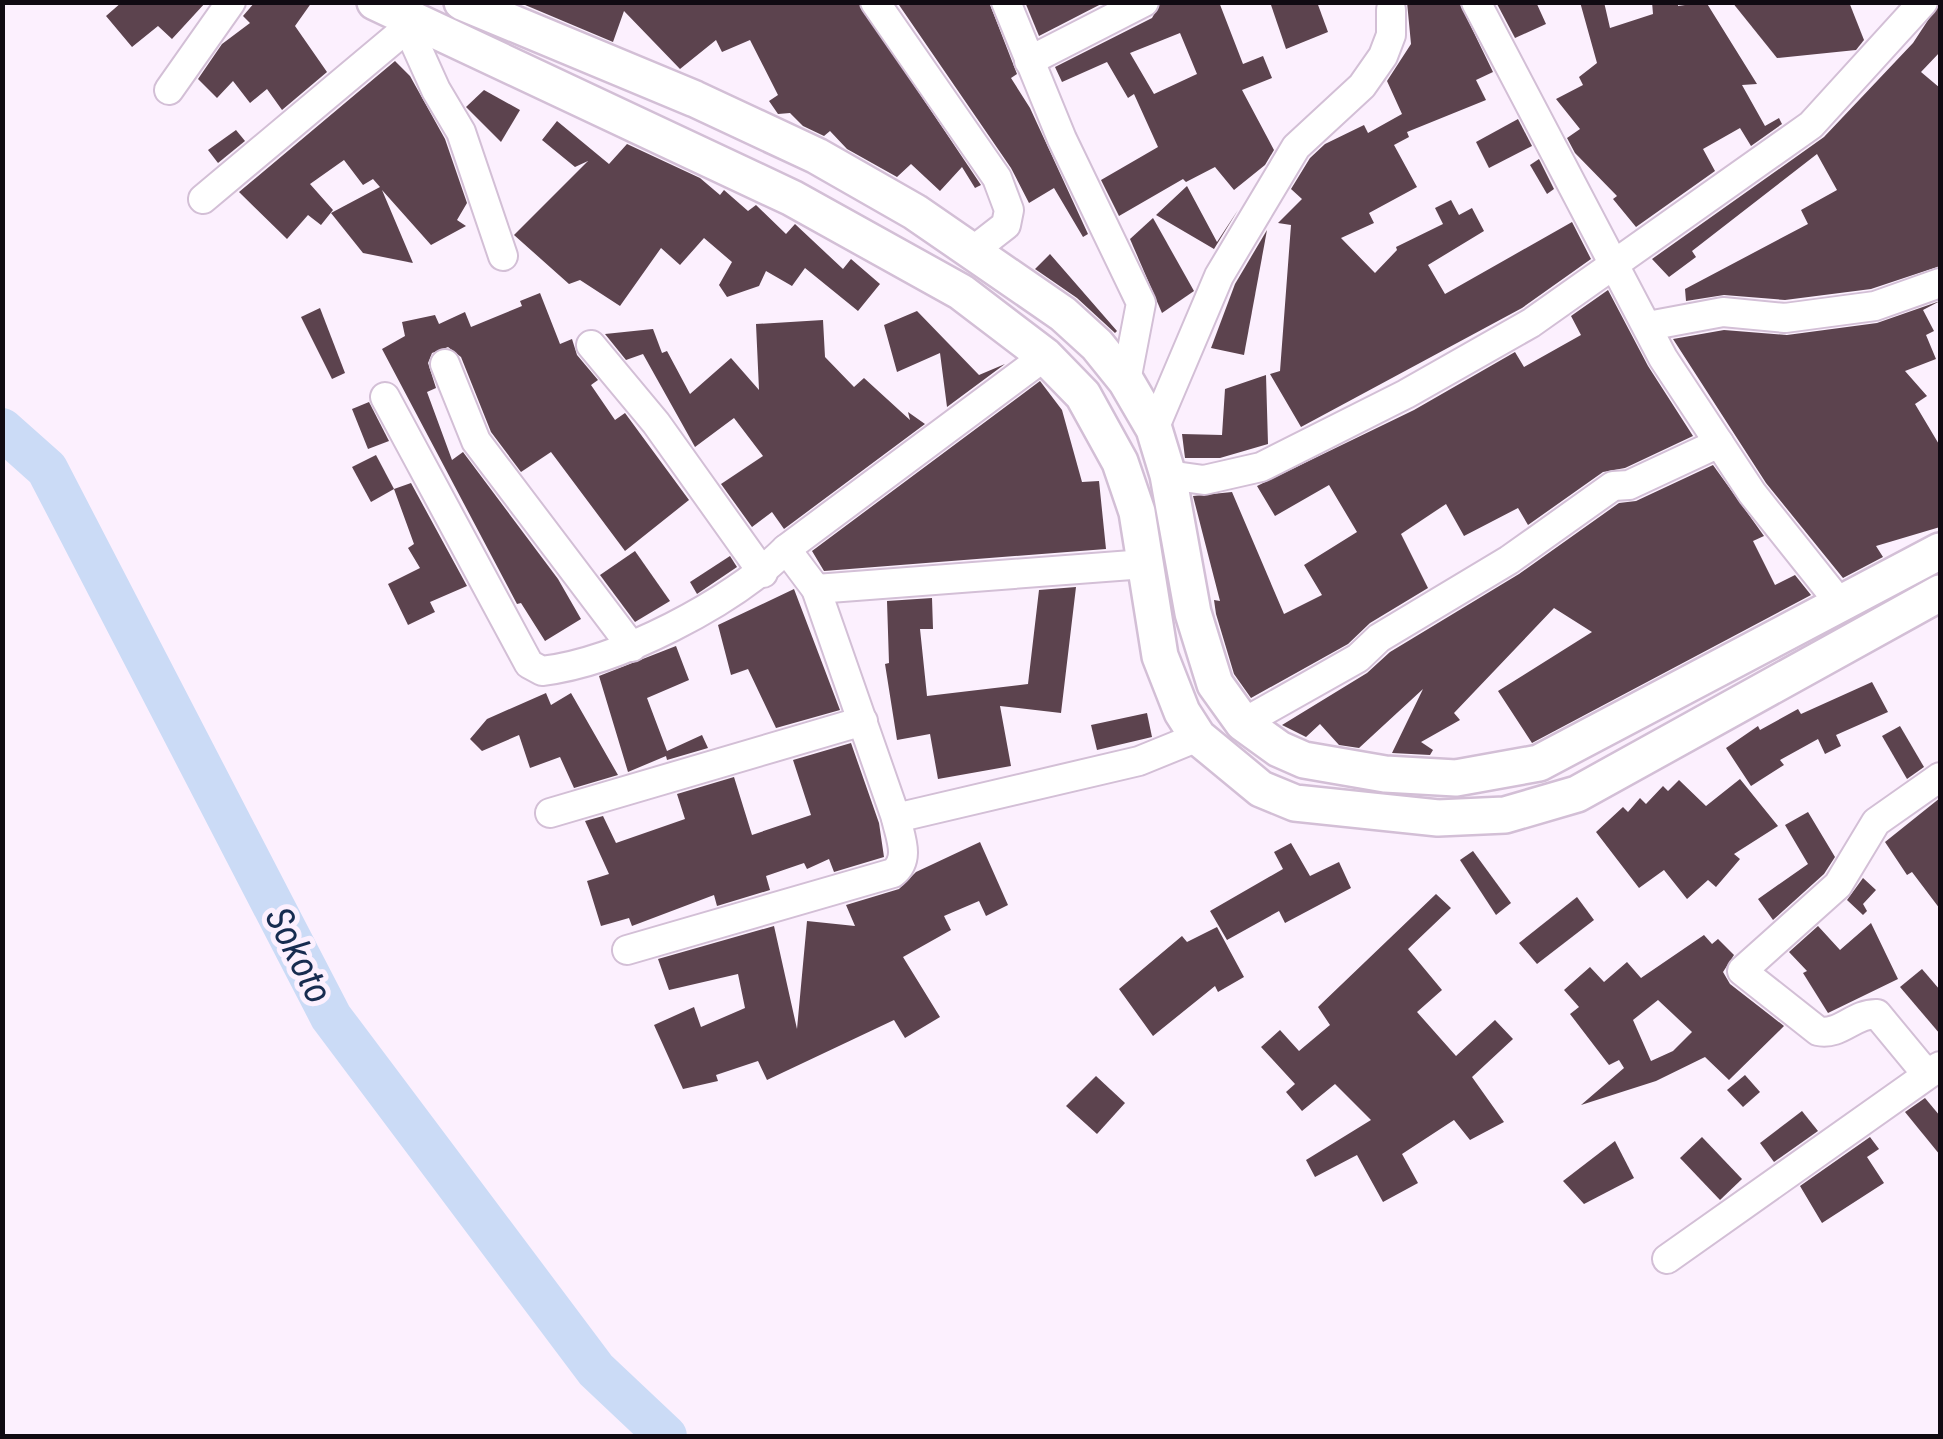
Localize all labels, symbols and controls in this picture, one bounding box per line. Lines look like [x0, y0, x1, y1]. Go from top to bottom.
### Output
water label: Sokoto [256, 900, 342, 1010]

